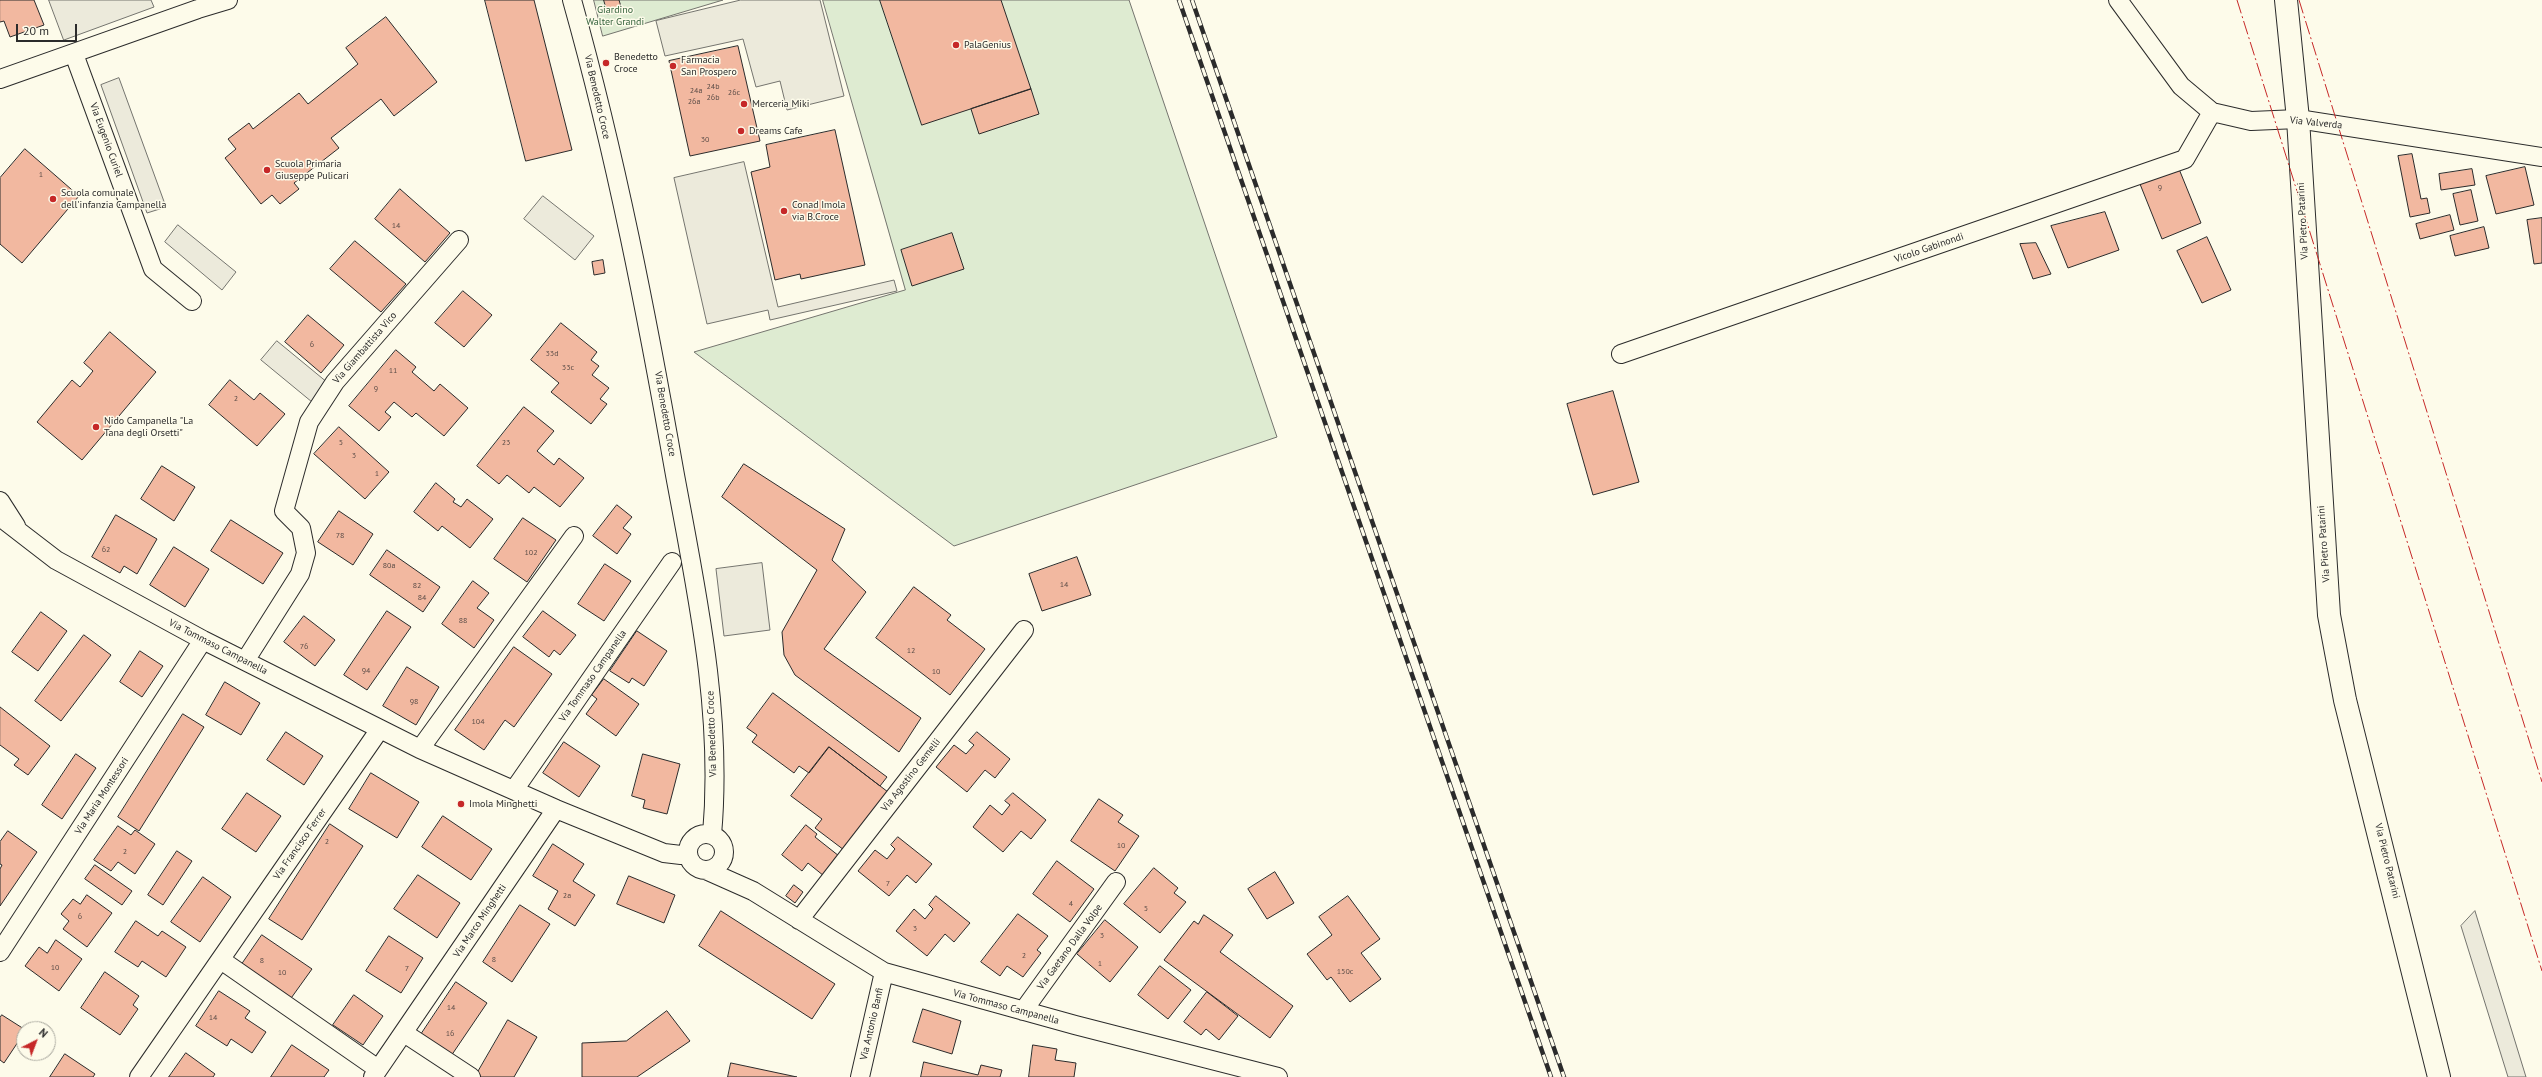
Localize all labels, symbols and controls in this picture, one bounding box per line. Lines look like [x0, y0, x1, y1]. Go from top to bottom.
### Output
park label: Giardino Walter Grandi [586, 4, 644, 28]
scale bar [18, 16, 79, 42]
text: 20 m [23, 23, 49, 38]
place label: PalaGenius [964, 39, 1011, 51]
marker: PalaGenius [951, 40, 961, 50]
place label: Benedetto Croce [614, 51, 658, 74]
street label: Via Benedetto Croce [581, 54, 613, 140]
place label: Farmacia San Prospero [681, 54, 737, 78]
marker: Benedetto Croce [601, 58, 611, 68]
marker: Farmacia San Prospero [668, 61, 678, 71]
house number: 24b [706, 82, 720, 92]
house number: 24a [690, 86, 702, 96]
house number: 26c [728, 88, 740, 98]
house number: 26b [706, 93, 720, 103]
house number: 26a [688, 97, 700, 107]
place label: Merceria Miki [752, 98, 810, 110]
marker: Merceria Miki [739, 99, 749, 109]
street label: Via Eugenio Curiel [87, 101, 125, 179]
street label: Via Valverda [2289, 114, 2343, 132]
place label: Dreams Cafe [749, 125, 803, 137]
marker: Dreams Cafe [736, 126, 746, 136]
house number: 30 [701, 135, 709, 145]
place label: Scuola Primaria Giuseppe Pulicari [275, 158, 349, 182]
marker: Scuola Primaria Giuseppe Pulicari [262, 165, 272, 175]
house number: 1 [39, 170, 43, 180]
street label: Via Pietro Patarini [2295, 182, 2311, 260]
house number: 9 [2158, 183, 2162, 193]
place label: Scuola comunale dell'infanzia Campanella [61, 187, 166, 210]
marker: Scuola comunale dell'infanzia Campanella [48, 194, 58, 204]
place label: Conad Imola via B.Croce [792, 199, 845, 222]
marker: Conad Imola via B.Croce [779, 206, 789, 216]
house number: 14 [392, 221, 400, 231]
street label: Vicolo Gabinondi [1893, 231, 1965, 265]
street label: Via Giambattista Vico [331, 310, 399, 386]
house number: 6 [310, 340, 314, 350]
house number: 33d [545, 349, 559, 359]
house number: 33c [562, 363, 574, 373]
house number: 11 [389, 366, 397, 376]
street label: Via Benedetto Croce [652, 370, 678, 458]
house number: 9 [374, 384, 378, 394]
house number: 2 [234, 394, 238, 404]
place label: Nido Campanella "La Tana degli Orsetti" [104, 415, 193, 438]
marker: Nido Campanella "La Tana degli Orsetti" [91, 422, 101, 432]
house number: 5 [339, 438, 343, 448]
house number: 23 [502, 438, 510, 448]
house number: 3 [352, 451, 356, 461]
house number: 1 [375, 469, 379, 479]
street label: Via Pietro Patarini [2315, 505, 2333, 583]
house number: 78 [336, 531, 344, 541]
house number: 62 [102, 545, 110, 555]
house number: 102 [524, 548, 538, 558]
house number: 80a [383, 561, 395, 571]
house number: 14 [1060, 580, 1068, 590]
house number: 82 [413, 581, 421, 591]
house number: 84 [418, 593, 426, 603]
house number: 88 [459, 616, 467, 626]
street label: Via Tommaso Campanella [167, 617, 269, 677]
street label: Via Tommaso Campanella [557, 628, 629, 724]
house number: 76 [300, 642, 308, 652]
house number: 12 [907, 646, 915, 656]
house number: 94 [362, 666, 370, 676]
house number: 10 [932, 667, 940, 677]
street label: Via Benedetto Croce [704, 691, 720, 777]
house number: 98 [410, 697, 418, 707]
house number: 104 [471, 717, 485, 727]
street label: Via Agostino Gemelli [879, 736, 943, 814]
street label: Via Maria Montessori [73, 755, 131, 837]
place label: Imola Minghetti [469, 798, 537, 810]
marker: Imola Minghetti [456, 799, 466, 809]
street label: Via Francisco Ferrer [271, 806, 329, 882]
street label: Via Pietro Patarini [2372, 822, 2402, 900]
house number: 2 [325, 837, 329, 847]
house number: 10 [1117, 841, 1125, 851]
house number: 2 [123, 847, 127, 857]
house number: 7 [886, 879, 890, 889]
street label: Via Marco Minghetti [451, 882, 509, 960]
house number: 2a [563, 891, 571, 901]
house number: 4 [1069, 899, 1073, 909]
street label: Via Gaetano Dalla Volpe [1035, 902, 1105, 992]
house number: 5 [1144, 904, 1148, 914]
house number: 6 [78, 912, 82, 922]
house number: 3 [913, 924, 917, 934]
house number: 3 [1100, 931, 1104, 941]
house number: 2 [1022, 951, 1026, 961]
house number: 8 [492, 955, 496, 965]
house number: 8 [260, 956, 264, 966]
house number: 1 [1098, 959, 1102, 969]
house number: 10 [51, 963, 59, 973]
house number: 7 [405, 964, 409, 974]
house number: 150c [1337, 967, 1353, 977]
house number: 10 [278, 968, 286, 978]
street label: Via Antonio Banfi [858, 987, 886, 1061]
street label: Via Tommaso Campanella [952, 987, 1060, 1027]
house number: 14 [447, 1003, 455, 1013]
house number: 14 [209, 1013, 217, 1023]
north arrow [16, 1021, 56, 1061]
text: N [36, 1025, 51, 1040]
house number: 16 [446, 1029, 454, 1039]

